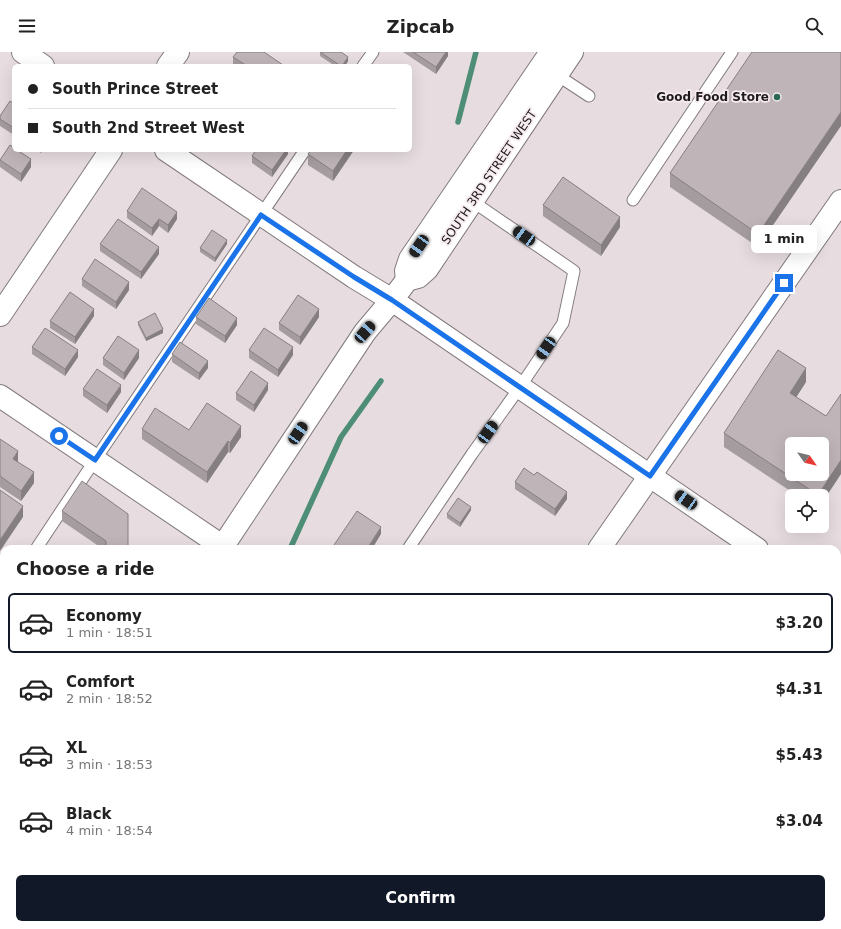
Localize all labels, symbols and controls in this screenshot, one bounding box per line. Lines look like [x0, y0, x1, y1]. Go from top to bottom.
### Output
icon: menu [16, 15, 38, 37]
icon: search [803, 15, 825, 37]
text: Zipcab [387, 16, 454, 37]
text: South Prince Street [52, 80, 218, 98]
place label: Good Food Store [656, 90, 769, 104]
marker: Good Food Store [772, 92, 782, 102]
street label: SOUTH 3RD STREET WEST [439, 107, 540, 247]
text: South 2nd Street West [52, 119, 244, 137]
car [511, 224, 537, 248]
callout: 1 min [751, 225, 817, 253]
text: 1 min [764, 231, 804, 246]
car [407, 233, 431, 259]
route end [775, 274, 793, 292]
car [353, 319, 377, 345]
car [534, 335, 558, 361]
car [476, 419, 500, 445]
car [286, 420, 310, 446]
route start [50, 427, 68, 445]
north arrow [785, 437, 829, 481]
map controls [785, 437, 829, 533]
car [673, 488, 699, 512]
button: locate [785, 489, 829, 533]
text: Choose a ride [16, 558, 155, 579]
icon: car [18, 605, 54, 641]
text: Economy [66, 607, 142, 625]
text: $3.20 [776, 614, 823, 632]
text: 1 min · 18:51 [66, 625, 153, 640]
icon: car [18, 671, 54, 707]
text: Comfort [66, 673, 134, 691]
text: $4.31 [776, 680, 823, 698]
text: 2 min · 18:52 [66, 691, 153, 706]
icon: car [18, 737, 54, 773]
text: XL [66, 739, 87, 757]
text: $5.43 [776, 746, 823, 764]
text: 3 min · 18:53 [66, 757, 153, 772]
icon: car [18, 803, 54, 839]
text: Black [66, 805, 112, 823]
text: $3.04 [776, 812, 823, 830]
text: 4 min · 18:54 [66, 823, 153, 838]
button: Confirm [16, 875, 825, 921]

